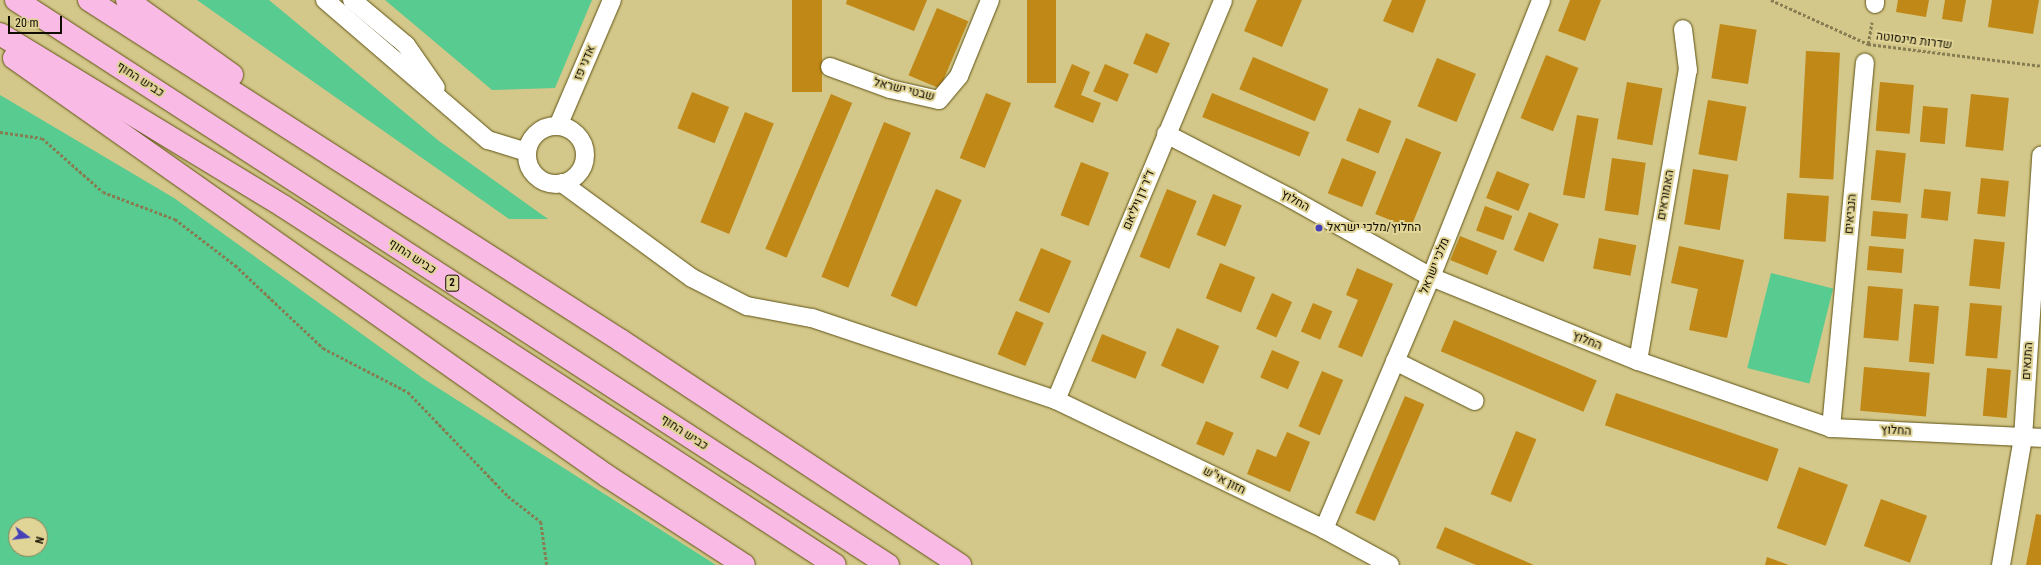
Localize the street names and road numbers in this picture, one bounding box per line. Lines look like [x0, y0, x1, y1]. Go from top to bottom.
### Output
street label: שדרות מינסוטה [1875, 29, 1953, 53]
street label: אדני פז [571, 43, 599, 83]
street label: כביש החוף [114, 59, 166, 101]
street label: שבטי ישראל [872, 75, 936, 105]
street label: ד״ר דן ויליאם [1120, 168, 1158, 232]
street label: האמוראים [1655, 169, 1677, 221]
street label: החלוץ [1278, 187, 1312, 215]
street label: הנביאים [1842, 193, 1860, 235]
street label: כביש החוף [386, 236, 438, 278]
street label: מלכי ישראל [1417, 236, 1453, 296]
road number: 2 [445, 274, 459, 292]
street label: החלוץ [1570, 329, 1604, 353]
street label: התנאים [2019, 342, 2037, 380]
street label: כביש החוף [658, 412, 710, 454]
street label: החלוץ [1880, 423, 1912, 439]
street label: חזון אי"ש [1200, 464, 1248, 498]

